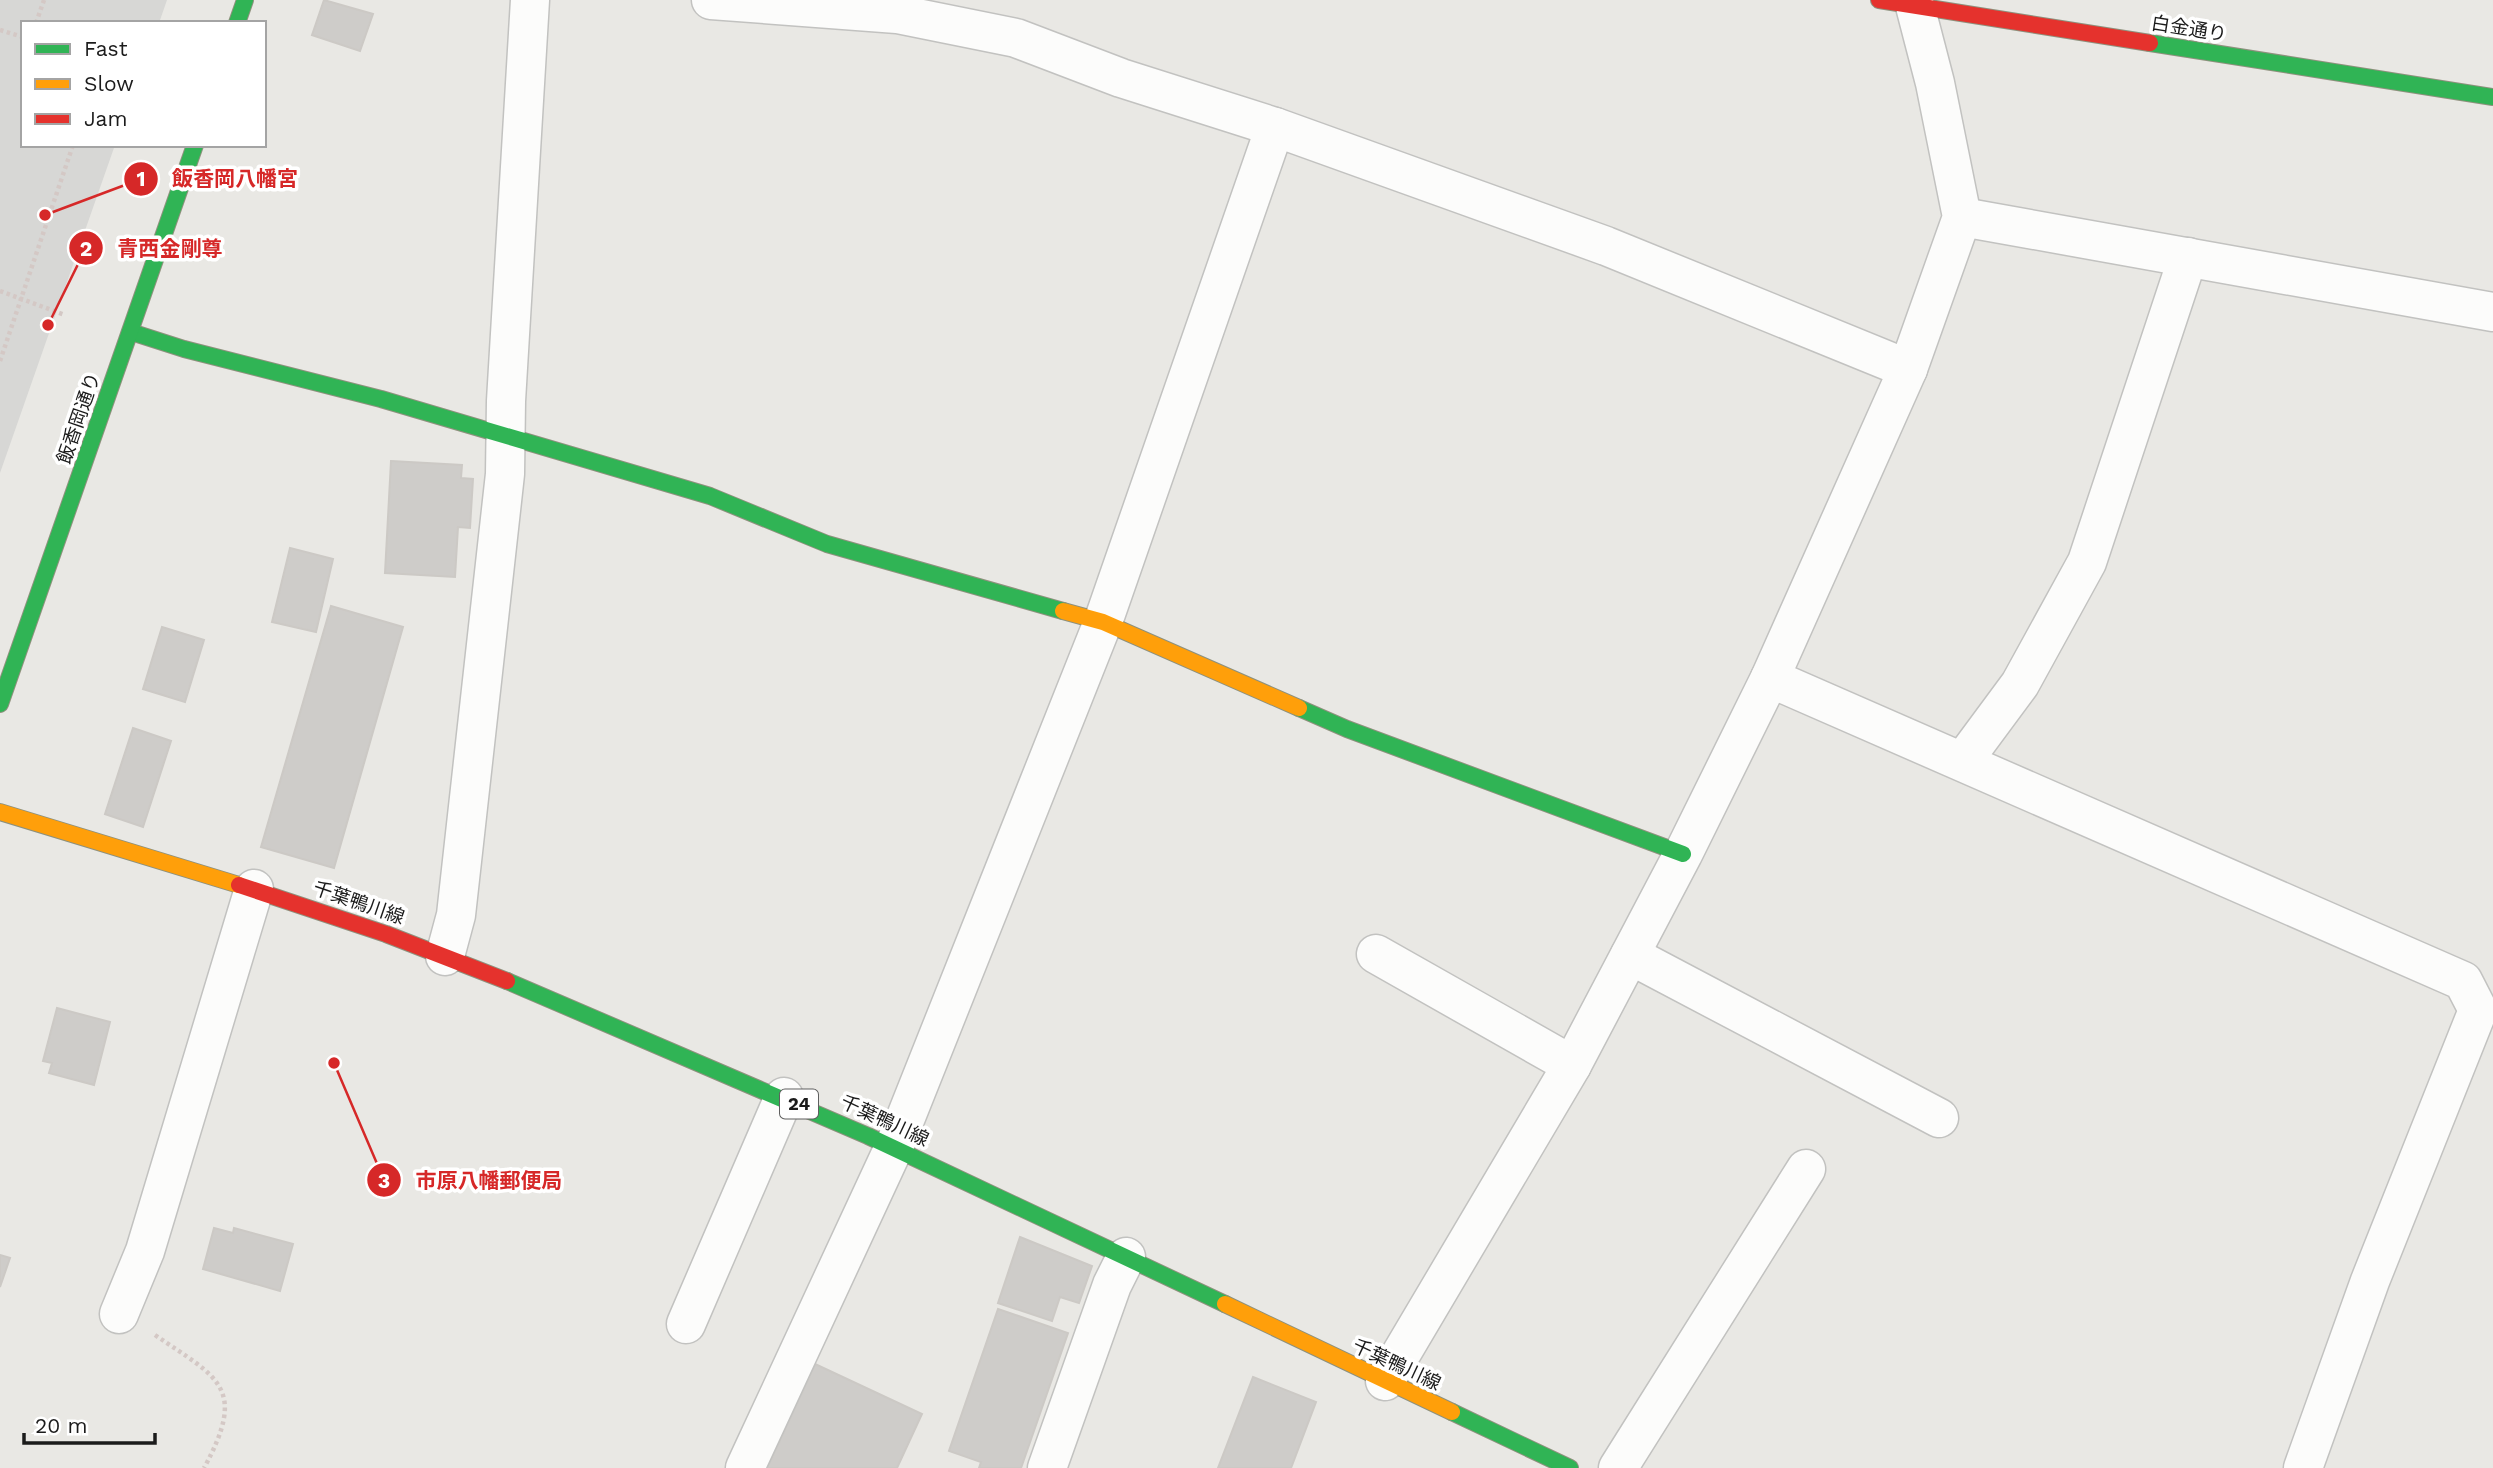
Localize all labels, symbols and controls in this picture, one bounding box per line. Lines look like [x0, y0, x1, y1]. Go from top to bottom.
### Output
street label: 白金通り [2150, 11, 2228, 46]
legend [21, 21, 266, 147]
text: Fast [84, 36, 128, 61]
text: Slow [84, 71, 134, 96]
text: Jam [84, 106, 127, 131]
callout: 飯香岡八幡宮 [123, 158, 312, 200]
text: 1 [136, 166, 146, 191]
text: 飯香岡八幡宮 [171, 166, 298, 191]
callout: 青西金剛尊 [68, 227, 236, 269]
text: 2 [80, 236, 92, 261]
text: 青西金剛尊 [118, 236, 223, 261]
street label: 飯香岡通り [52, 369, 105, 467]
street label: 千葉鴨川線 [310, 876, 408, 929]
road number: 24 [780, 1090, 818, 1119]
street label: 千葉鴨川線 [837, 1090, 933, 1151]
callout: 市原八幡郵便局 [366, 1159, 576, 1201]
text: 3 [378, 1168, 390, 1193]
text: 市原八幡郵便局 [416, 1168, 563, 1193]
street label: 千葉鴨川線 [1349, 1334, 1445, 1395]
scale bar [24, 1402, 156, 1446]
text: 20 m [35, 1413, 87, 1438]

